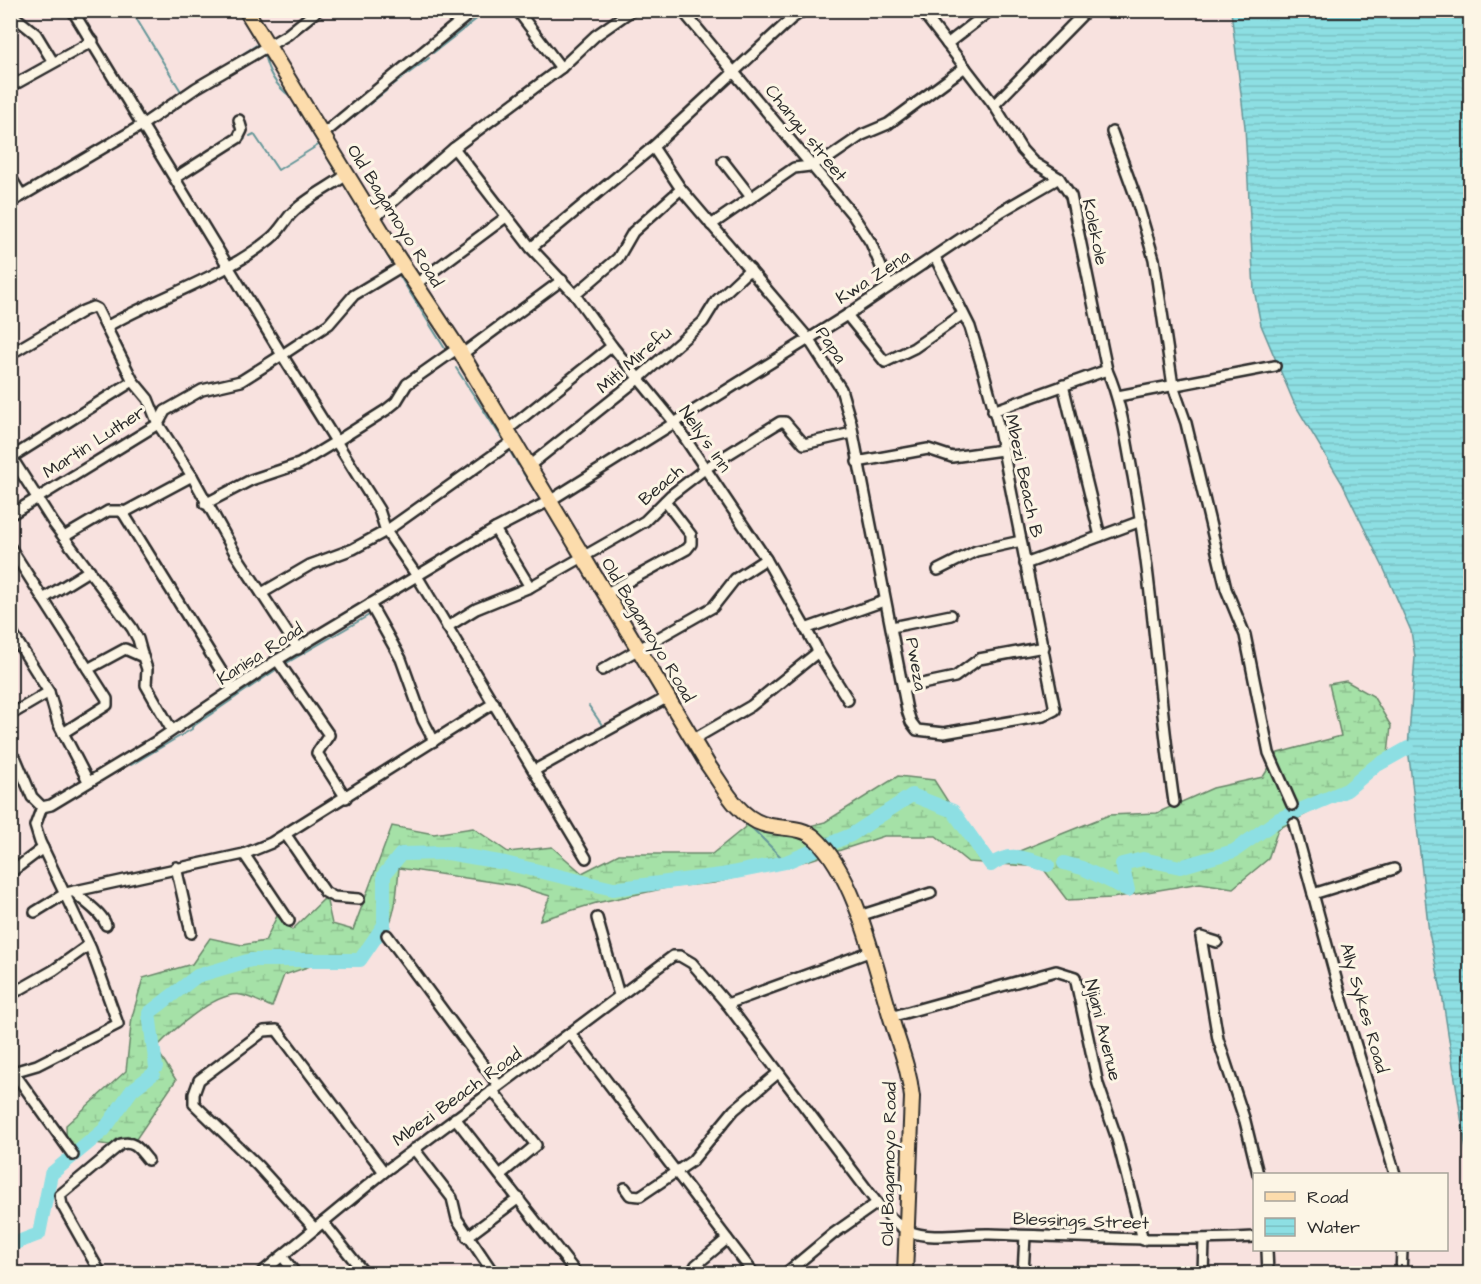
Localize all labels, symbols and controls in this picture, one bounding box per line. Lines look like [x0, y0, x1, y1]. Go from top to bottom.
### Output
street label: Changu street [758, 79, 853, 188]
street label: Old Bagamoyo Road [340, 140, 449, 293]
street label: Kolekole [1076, 196, 1114, 268]
street label: Kwa Zena [831, 244, 915, 310]
street label: Miti Mirefu [591, 320, 677, 400]
street label: Papa [810, 322, 852, 368]
street label: Martin Luther [38, 399, 150, 485]
street label: Nelly's Inn [672, 401, 737, 478]
street label: Mbezi Beach B [999, 412, 1049, 540]
street label: Beach [633, 458, 689, 511]
street label: Old Bagamoyo Road [594, 553, 701, 707]
street label: Kanisa Road [212, 617, 308, 691]
street label: Pweza [899, 635, 933, 693]
street label: Ally Sykes Road [1333, 940, 1394, 1076]
street label: Njiani Avenue [1078, 977, 1128, 1084]
street label: Mbezi Beach Road [387, 1042, 527, 1152]
street label: Old Bagamoyo Road [875, 1082, 904, 1246]
legend [1253, 1173, 1448, 1251]
text: Road [1307, 1185, 1348, 1210]
street label: Blessings Street [1012, 1206, 1150, 1237]
text: Water [1307, 1215, 1360, 1240]

